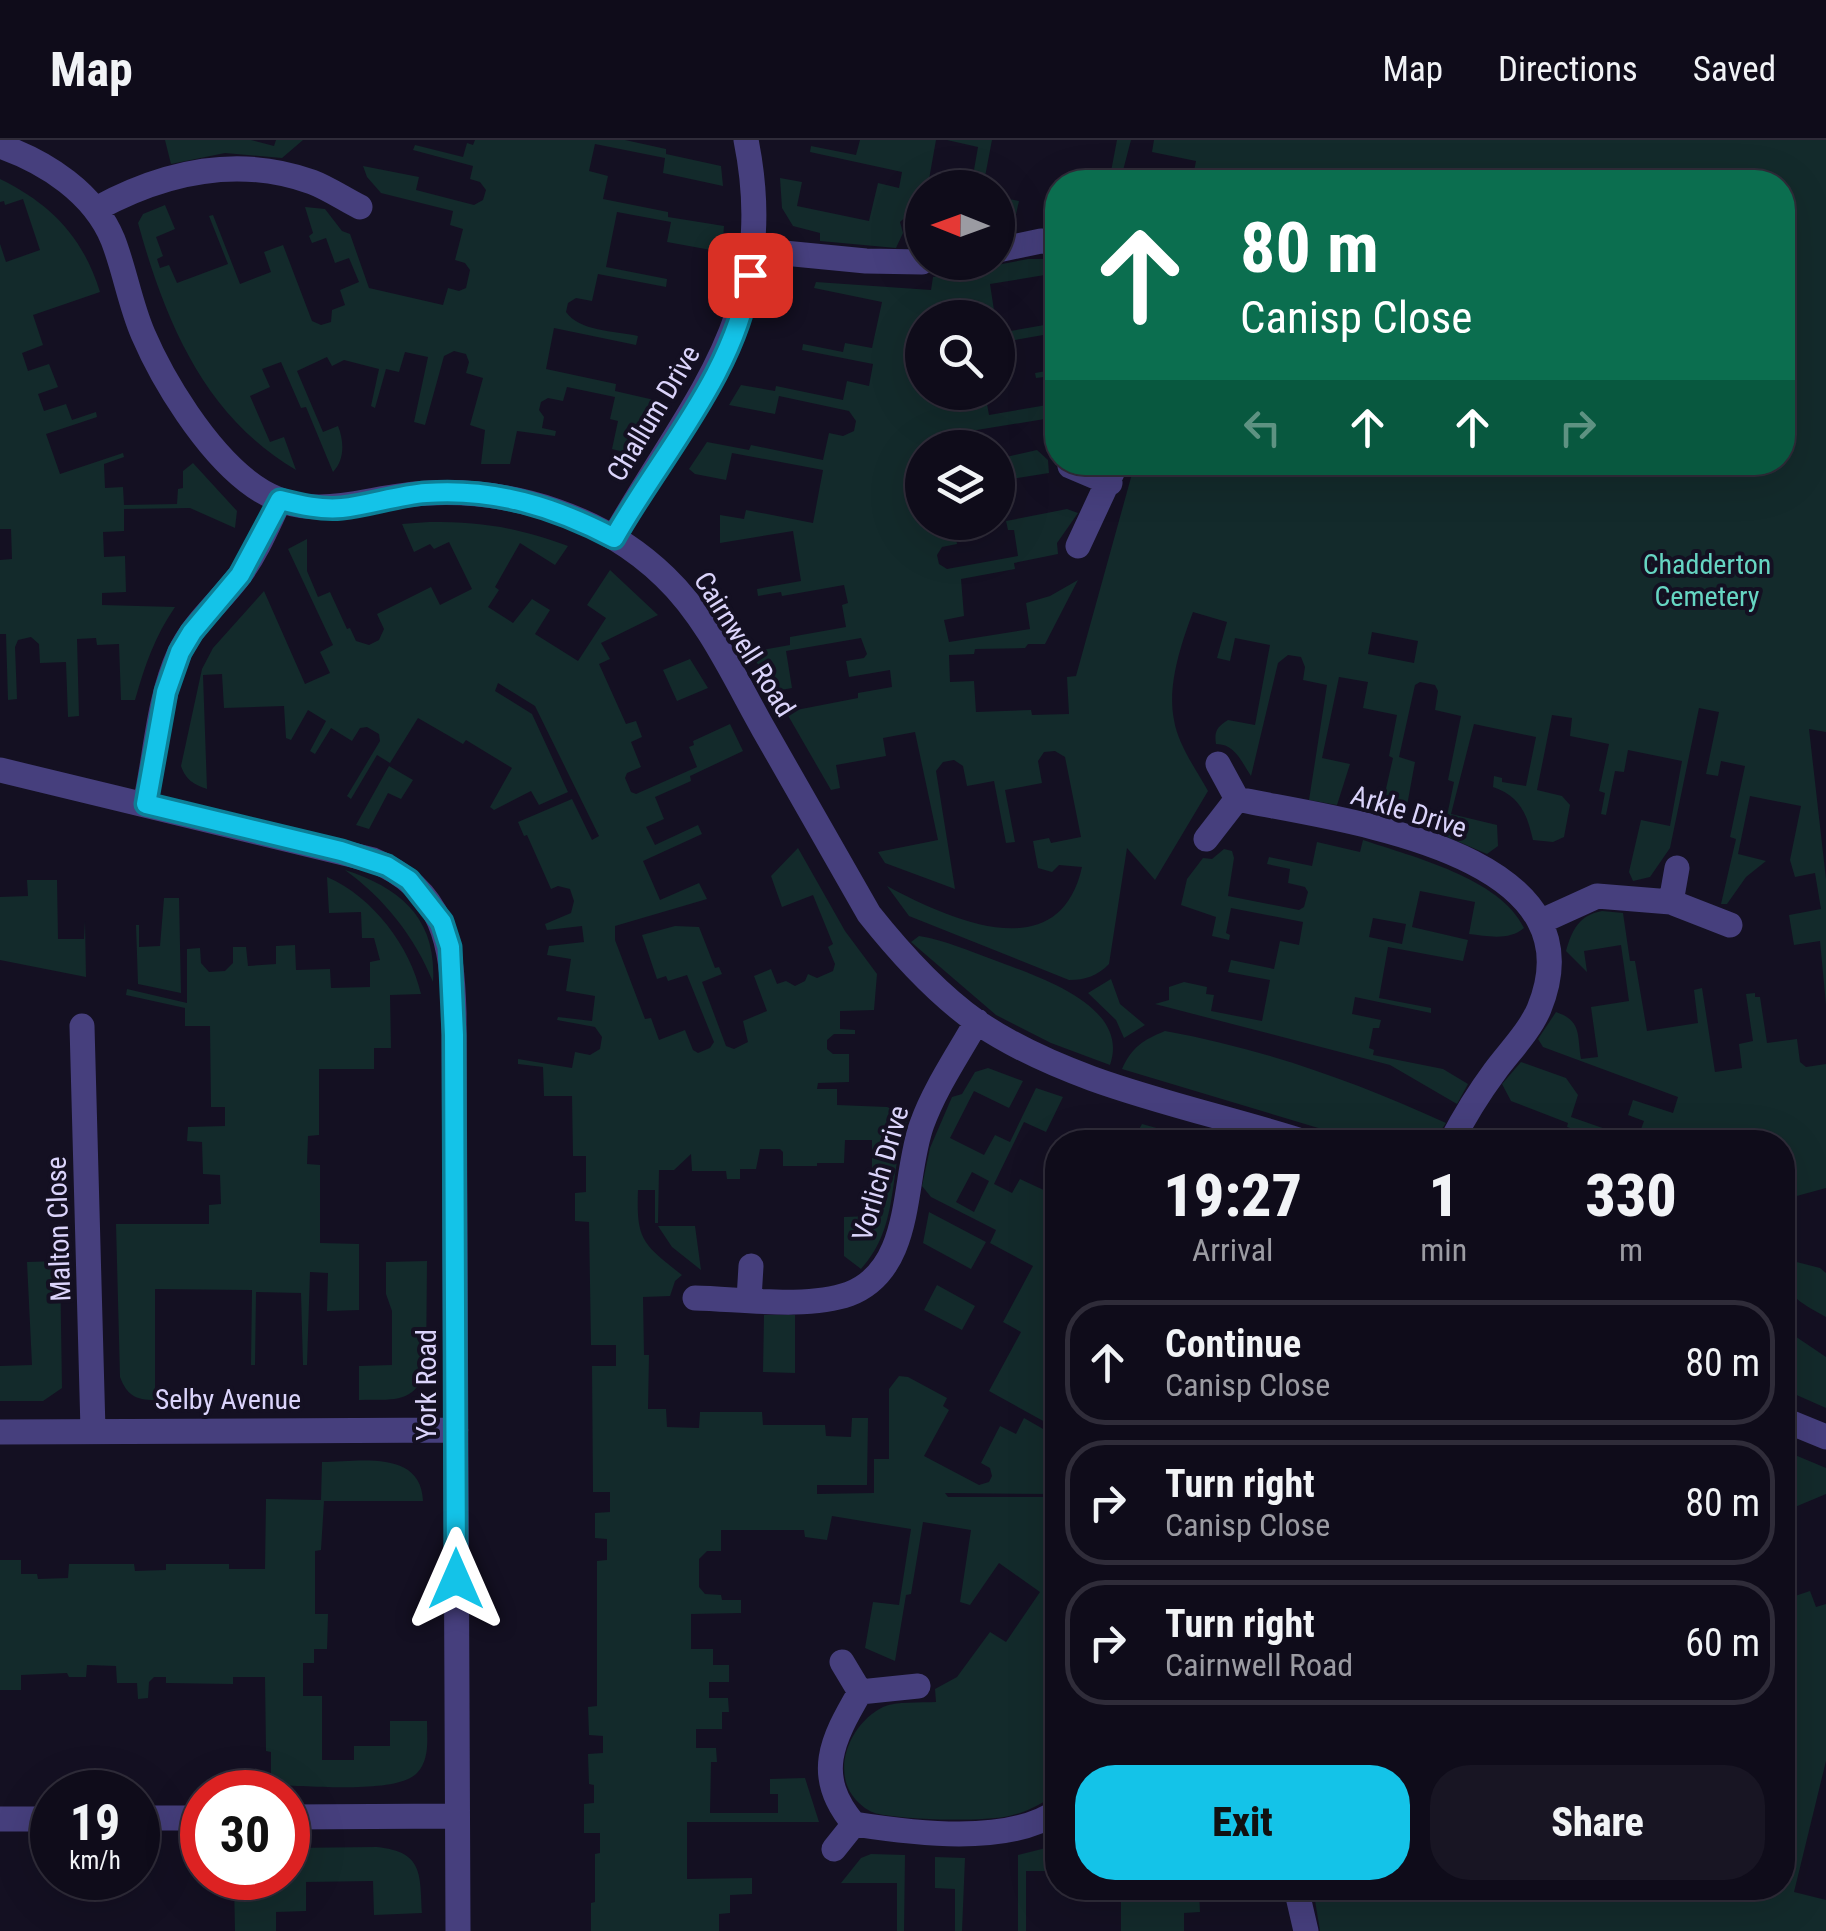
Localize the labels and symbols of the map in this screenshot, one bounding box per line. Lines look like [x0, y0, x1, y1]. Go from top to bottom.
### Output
north arrow [905, 170, 1015, 280]
pin [708, 233, 793, 318]
street label: Challum Drive [600, 339, 707, 487]
park label: Chadderton Cemetery [1643, 548, 1771, 613]
street label: Cairnwell Road [687, 566, 802, 723]
street label: Arkle Drive [1347, 778, 1471, 845]
street label: Vorlich Drive [845, 1102, 916, 1245]
street label: Malton Close [39, 1156, 78, 1302]
street label: York Road [410, 1329, 443, 1441]
street label: Selby Avenue [155, 1383, 301, 1416]
position arrow [404, 1527, 508, 1631]
speed limit sign: 30 [180, 1770, 310, 1900]

